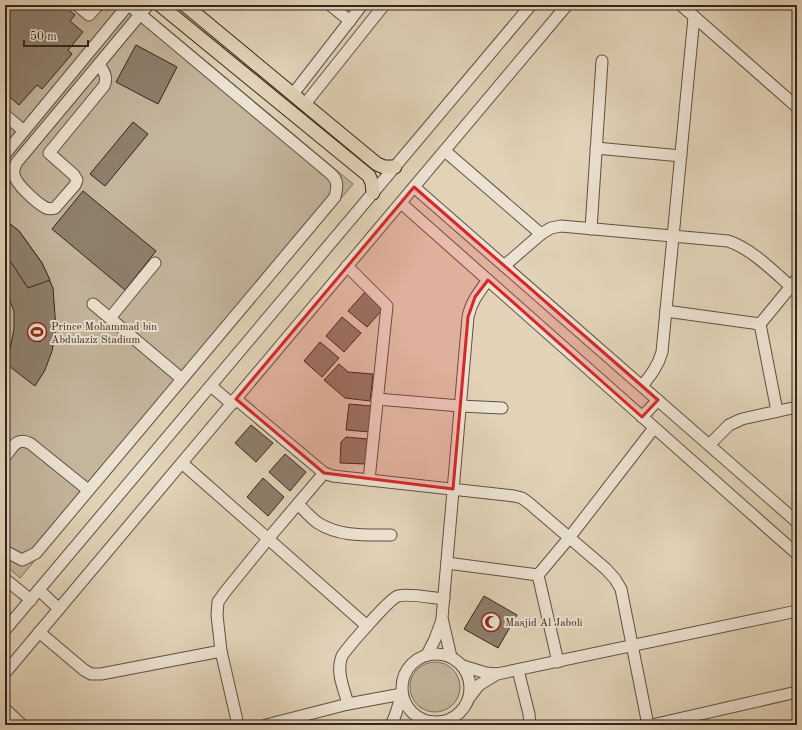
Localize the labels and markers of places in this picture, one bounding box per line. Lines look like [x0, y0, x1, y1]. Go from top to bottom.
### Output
sports icon: Prince Mohammad bin Abdulaziz Stadium [26, 321, 48, 343]
place label: Prince Mohammad bin Abdulaziz Stadium [51, 322, 157, 346]
mosque icon: Masjid Al Jaboli [480, 611, 502, 633]
place label: Masjid Al Jaboli [505, 618, 583, 629]

